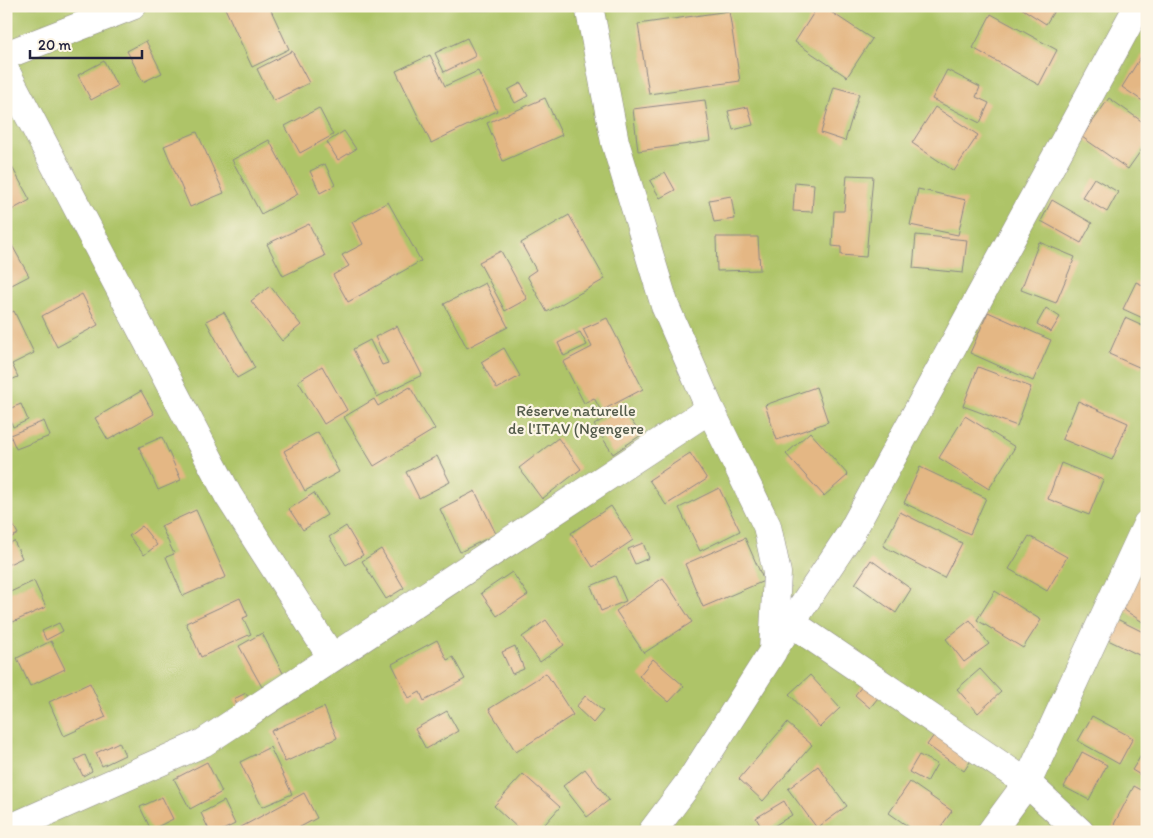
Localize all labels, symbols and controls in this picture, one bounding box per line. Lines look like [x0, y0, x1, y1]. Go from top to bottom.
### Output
scale bar [30, 28, 142, 60]
text: 20 m [38, 36, 72, 54]
park label: Réserve naturelle de l'ITAV (Ngengere [508, 401, 644, 438]

